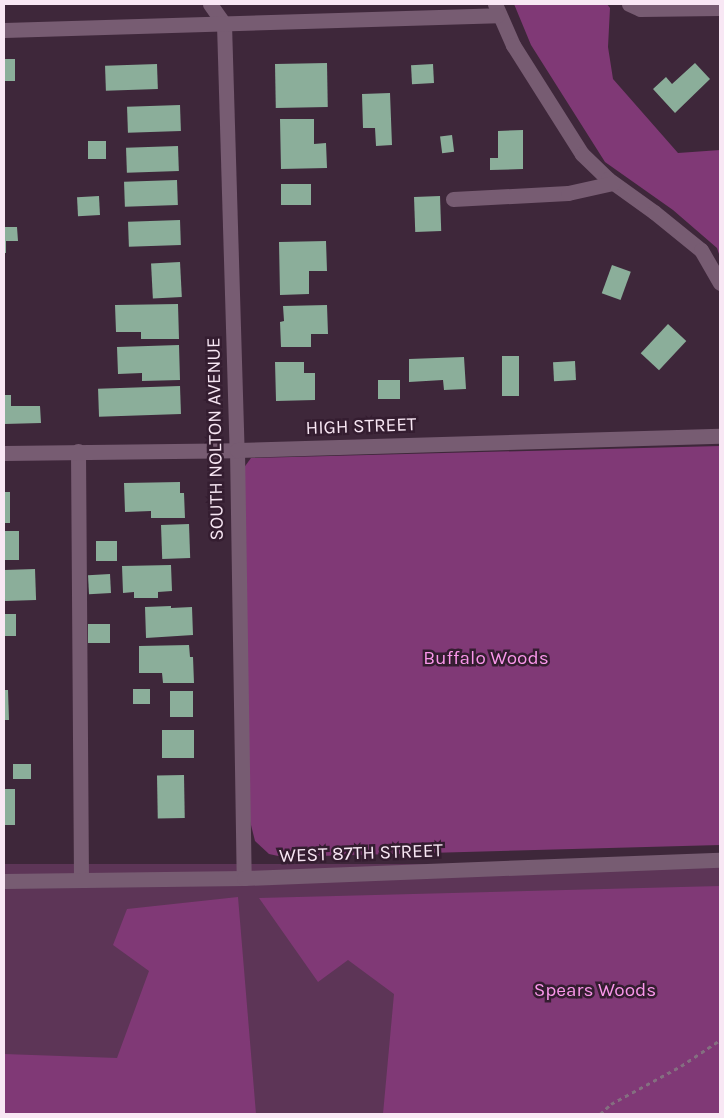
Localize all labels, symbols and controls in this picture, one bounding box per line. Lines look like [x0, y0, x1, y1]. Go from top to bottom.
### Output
street label: SOUTH NOLTON AVENUE [203, 337, 229, 541]
street label: HIGH STREET [305, 414, 417, 440]
park label: Buffalo Woods [423, 648, 549, 670]
street label: WEST 87TH STREET [279, 840, 443, 868]
park label: Spears Woods [534, 980, 656, 1002]

